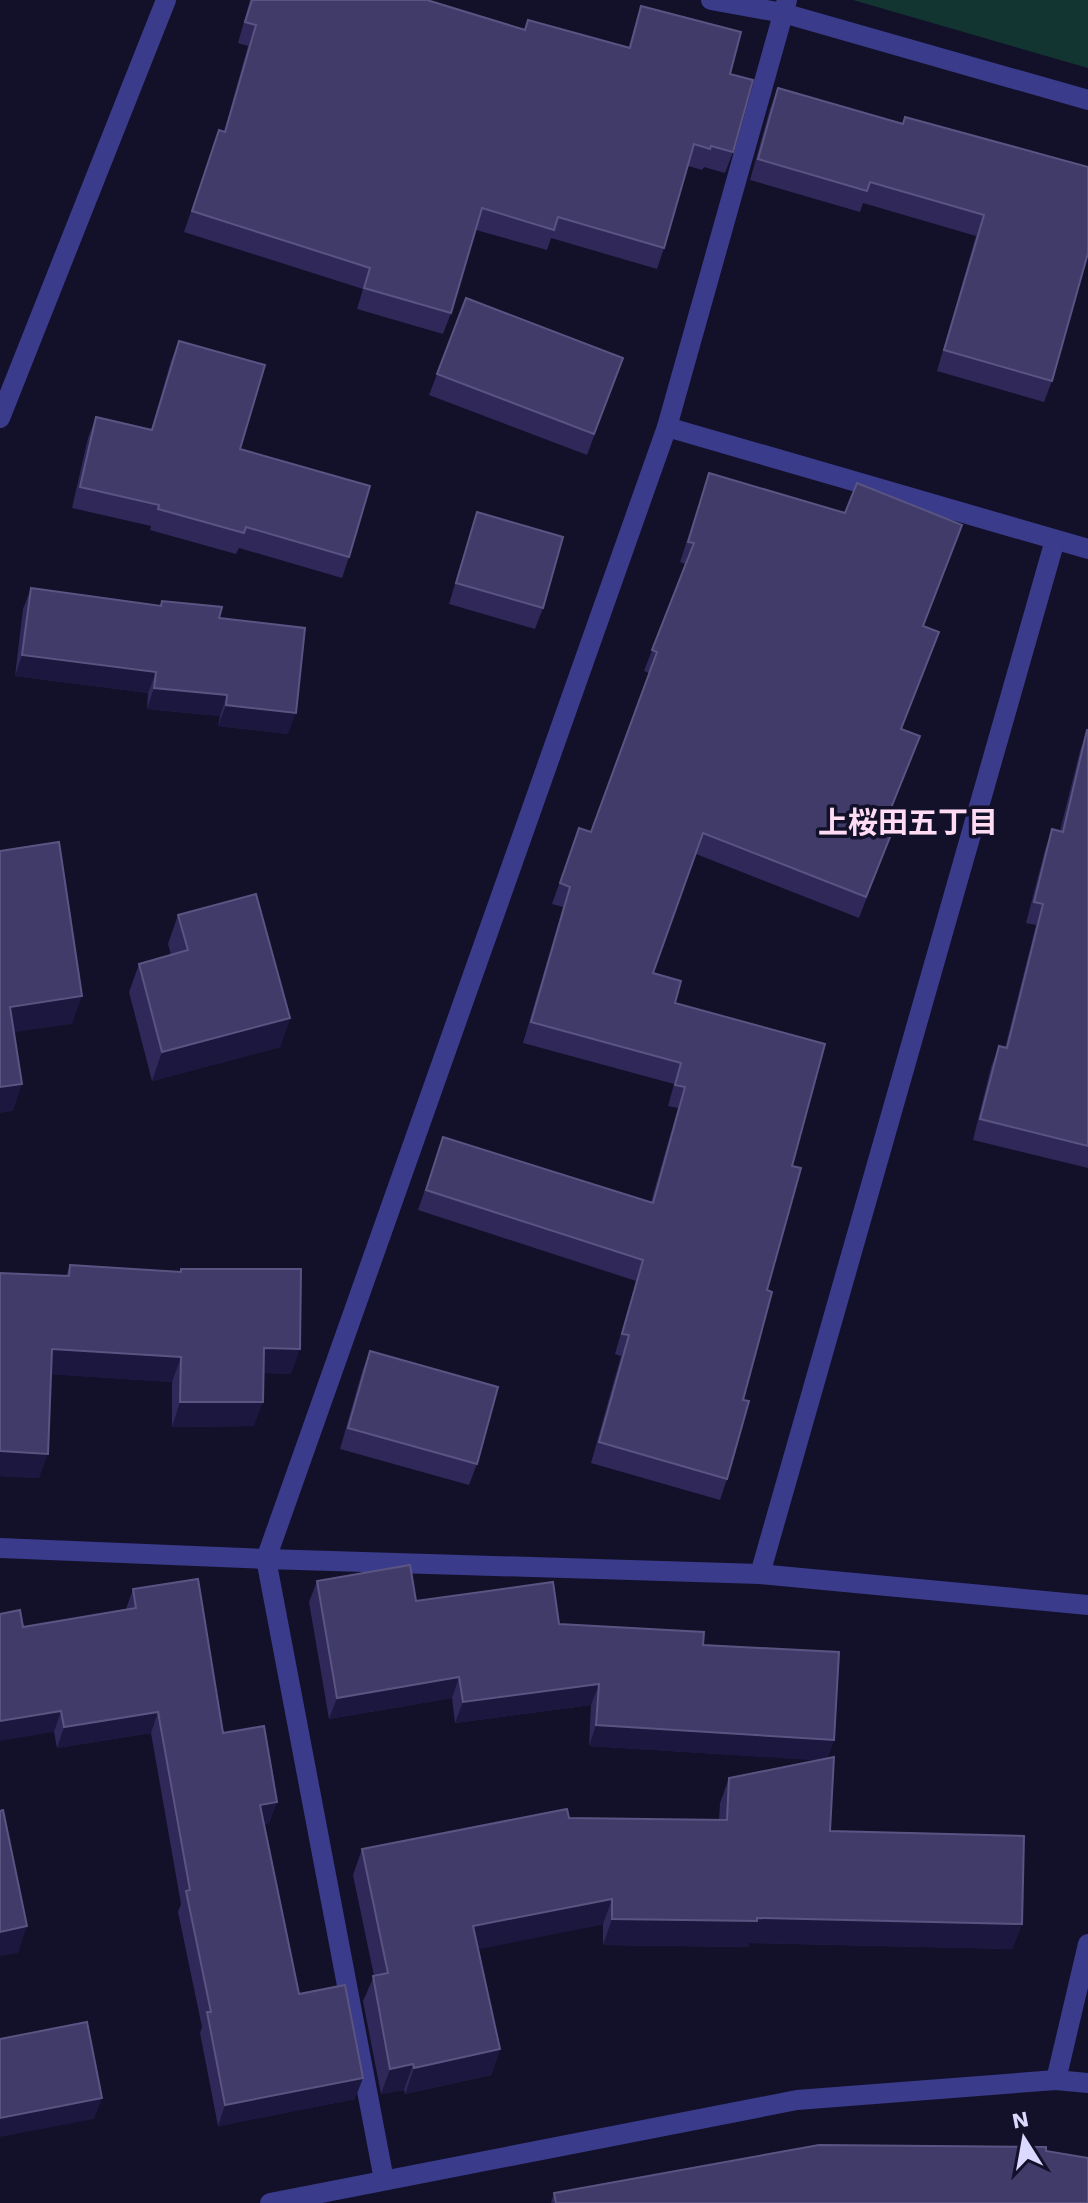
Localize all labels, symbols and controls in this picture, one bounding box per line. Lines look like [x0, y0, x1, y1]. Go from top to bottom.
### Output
district label: 上桜田五丁目 [818, 805, 998, 840]
north arrow [984, 2099, 1064, 2179]
text: N [1010, 2106, 1031, 2134]

